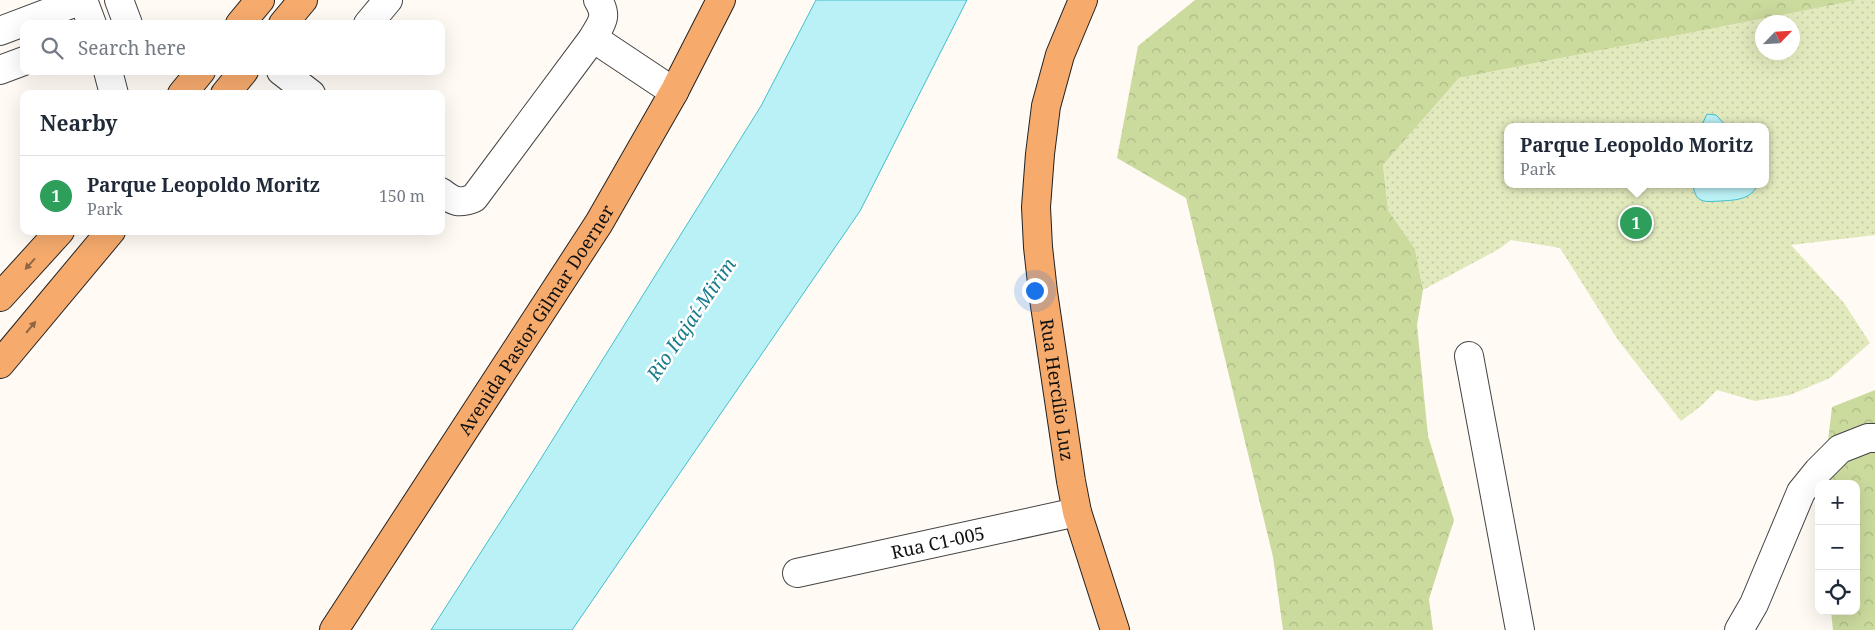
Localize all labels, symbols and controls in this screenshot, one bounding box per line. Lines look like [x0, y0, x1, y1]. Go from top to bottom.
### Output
north arrow [1755, 15, 1800, 60]
search box [20, 20, 445, 75]
icon: search [38, 34, 66, 62]
text: Search here [78, 35, 186, 61]
text: Nearby [40, 109, 118, 137]
popup [1504, 123, 1769, 188]
text: Parque Leopoldo Moritz [1520, 132, 1753, 158]
text: Park [1520, 158, 1556, 180]
text: Parque Leopoldo Moritz [87, 172, 320, 198]
text: 1 [51, 185, 61, 207]
text: 150 m [379, 185, 425, 207]
text: Park [87, 198, 123, 220]
street label: Avenida Pastor Gilmar Doerner [452, 200, 619, 440]
pin: 1 [1620, 204, 1652, 242]
water label: Rio Itajaí-Mirim [640, 253, 742, 386]
one-way arrow [24, 258, 36, 270]
your location [1022, 278, 1048, 304]
street label: Rua Hercílio Luz [1035, 317, 1080, 462]
one-way arrow [26, 321, 37, 334]
map controls [1815, 480, 1860, 615]
button: + [1815, 480, 1860, 525]
street label: Rua C1-005 [889, 521, 987, 564]
button: − [1815, 525, 1860, 570]
button: locate [1815, 570, 1860, 615]

